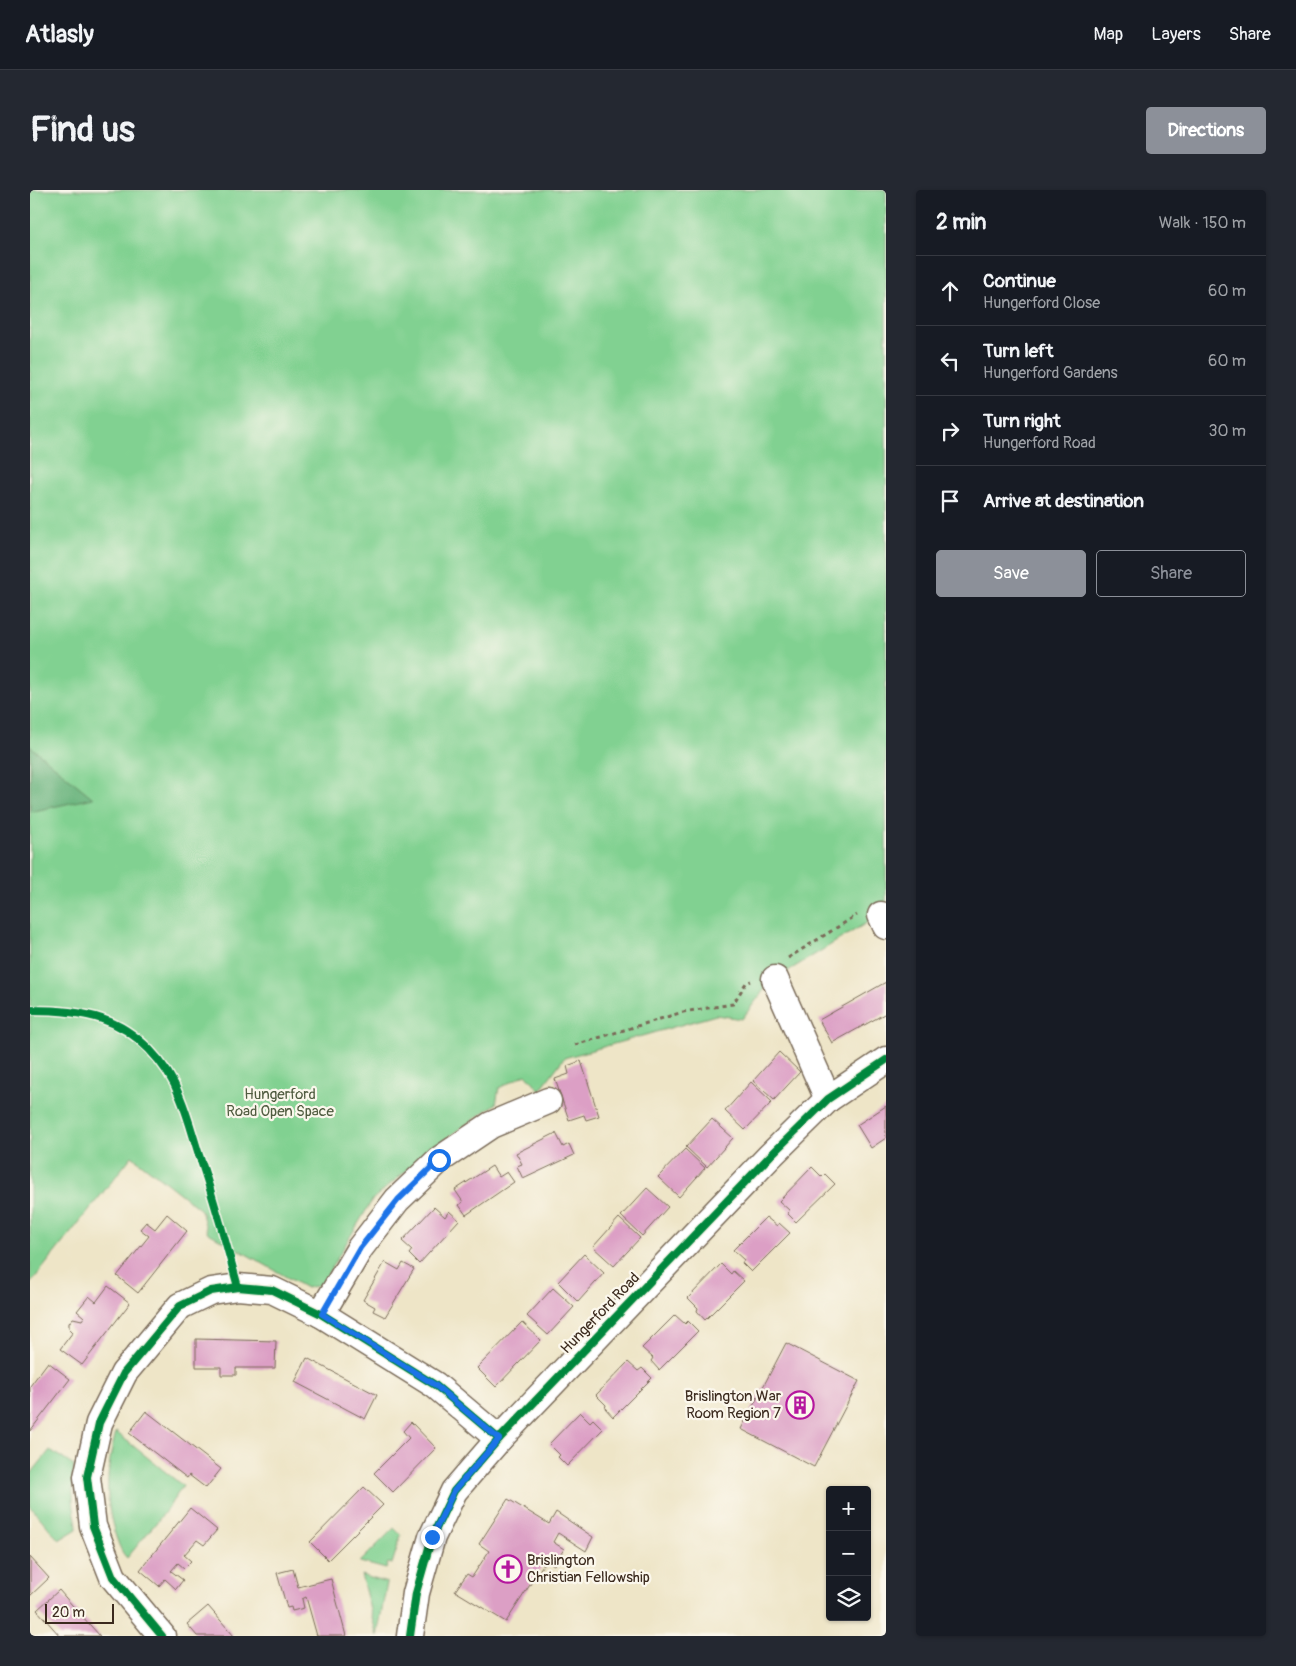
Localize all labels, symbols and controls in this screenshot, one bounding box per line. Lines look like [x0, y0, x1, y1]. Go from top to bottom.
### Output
text: Atlasly [25, 20, 94, 49]
text: Map [1094, 23, 1123, 46]
text: Layers [1151, 23, 1201, 46]
text: Share [1229, 23, 1271, 46]
button: Directions [1146, 107, 1266, 154]
text: Find us [30, 108, 135, 152]
text: 2 min [936, 209, 986, 236]
text: Walk · 150 m [1159, 213, 1246, 233]
text: Continue [983, 269, 1056, 293]
icon: ahead [936, 277, 964, 305]
text: 60 m [1208, 281, 1246, 301]
text: Hungerford Close [983, 293, 1100, 313]
text: Turn left [983, 339, 1053, 363]
icon: left [936, 347, 964, 375]
text: 60 m [1208, 351, 1246, 371]
text: Hungerford Gardens [983, 363, 1118, 383]
text: Turn right [983, 409, 1061, 433]
icon: right [936, 417, 964, 445]
text: 30 m [1208, 421, 1246, 441]
text: Hungerford Road [983, 433, 1096, 453]
icon: arrive [936, 487, 964, 515]
text: Arrive at destination [983, 489, 1144, 513]
button: Save [936, 550, 1086, 597]
button: Share [1096, 550, 1246, 597]
park label: Hungerford Road Open Space [226, 1085, 334, 1121]
route start [428, 1149, 451, 1172]
street label: Hungerford Road [557, 1269, 644, 1358]
place label: Brislington War Room Region 7 [685, 1387, 782, 1423]
building icon: Brislington War Room Region 7 [785, 1390, 815, 1420]
map controls [826, 1486, 871, 1621]
button: + [826, 1486, 871, 1531]
route end [421, 1526, 444, 1549]
button: − [826, 1531, 871, 1576]
place label: Brislington Christian Fellowship [527, 1551, 650, 1587]
church icon: Brislington Christian Fellowship [493, 1554, 523, 1584]
button: layers [826, 1576, 871, 1621]
scale bar [45, 1601, 114, 1624]
text: 20 m [52, 1604, 85, 1621]

